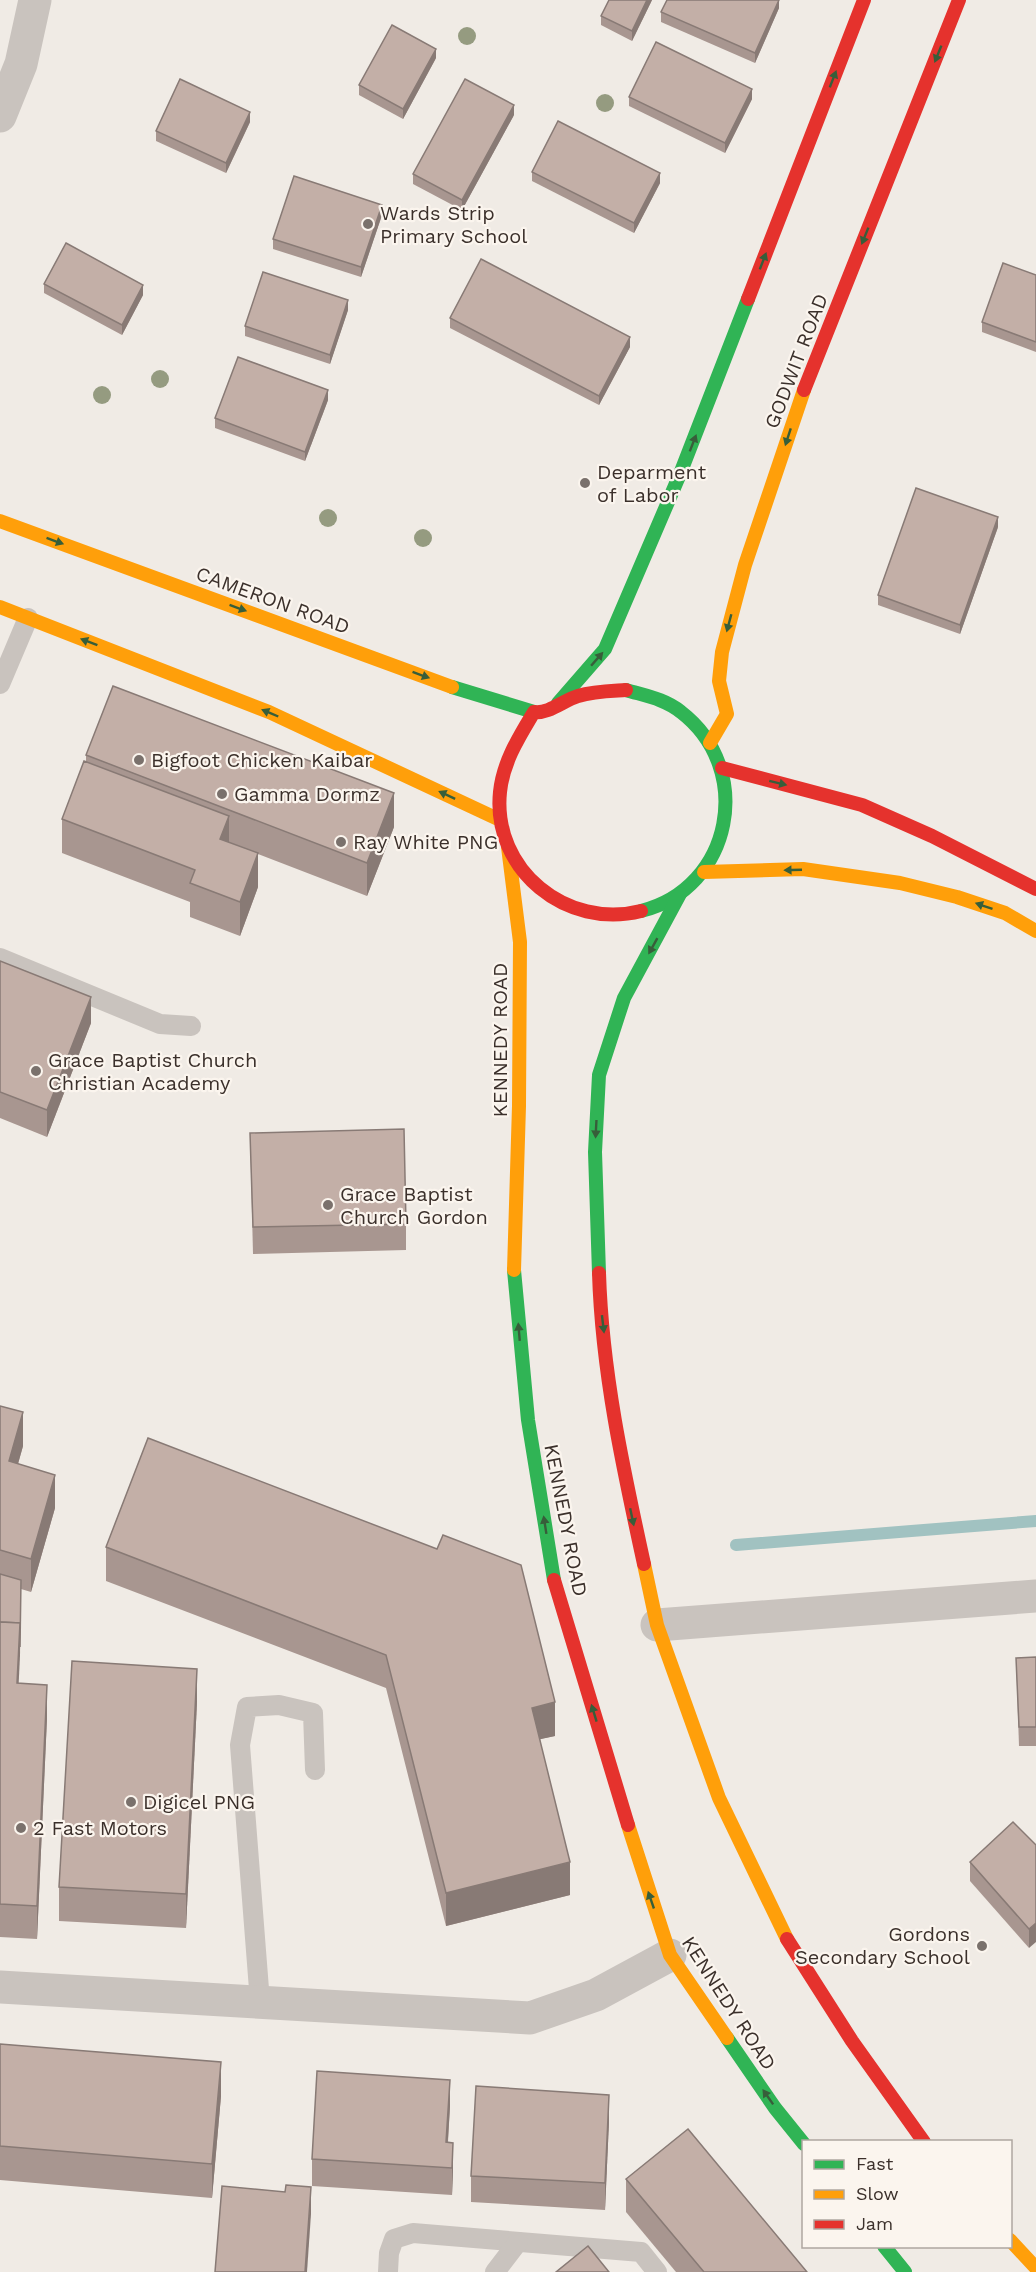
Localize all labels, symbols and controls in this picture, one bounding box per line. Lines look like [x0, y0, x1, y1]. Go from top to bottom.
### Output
one-way arrow [932, 46, 942, 64]
one-way arrow [829, 70, 838, 88]
place label: Wards Strip Primary School [380, 201, 527, 248]
marker: Wards Strip Primary School [361, 217, 375, 231]
one-way arrow [860, 227, 870, 245]
one-way arrow [759, 252, 768, 270]
street label: GODWIT ROAD [759, 290, 833, 432]
one-way arrow [782, 428, 792, 446]
one-way arrow [688, 433, 698, 451]
place label: Deparment of Labor [597, 460, 707, 507]
marker: Deparment of Labor [578, 476, 592, 490]
one-way arrow [46, 537, 64, 547]
street label: CAMERON ROAD [193, 561, 353, 639]
one-way arrow [229, 604, 247, 614]
one-way arrow [724, 614, 734, 632]
one-way arrow [79, 637, 97, 647]
one-way arrow [590, 652, 603, 667]
one-way arrow [412, 671, 430, 681]
one-way arrow [262, 708, 279, 717]
place label: Bigfoot Chicken Kaibar [151, 748, 372, 772]
marker: Bigfoot Chicken Kaibar [132, 753, 146, 767]
one-way arrow [770, 779, 788, 788]
place label: Gamma Dormz [234, 782, 380, 806]
marker: Gamma Dormz [215, 787, 229, 801]
one-way arrow [439, 791, 456, 800]
place label: Ray White PNG [353, 830, 498, 854]
marker: Ray White PNG [334, 835, 348, 849]
one-way arrow [783, 865, 802, 874]
one-way arrow [974, 900, 992, 910]
one-way arrow [648, 938, 659, 954]
street label: KENNEDY ROAD [488, 963, 512, 1117]
place label: Grace Baptist Church Christian Academy [48, 1048, 257, 1095]
marker: Grace Baptist Church Christian Academy [29, 1064, 43, 1078]
one-way arrow [592, 1120, 601, 1139]
place label: Grace Baptist Church Gordon [340, 1182, 488, 1229]
marker: Grace Baptist Church Gordon [321, 1198, 335, 1212]
one-way arrow [598, 1315, 607, 1334]
one-way arrow [514, 1322, 524, 1341]
street label: KENNEDY ROAD [539, 1442, 593, 1598]
one-way arrow [628, 1507, 638, 1526]
one-way arrow [540, 1515, 549, 1534]
one-way arrow [589, 1704, 598, 1722]
place label: Digicel PNG [143, 1790, 255, 1814]
marker: Digicel PNG [124, 1795, 138, 1809]
place label: 2 Fast Motors [33, 1816, 167, 1840]
marker: 2 Fast Motors [14, 1821, 28, 1835]
one-way arrow [646, 1890, 656, 1908]
place label: Gordons Secondary School [795, 1922, 970, 1969]
street label: KENNEDY ROAD [677, 1932, 781, 2074]
marker: Gordons Secondary School [975, 1939, 989, 1953]
one-way arrow [762, 2090, 774, 2106]
legend [802, 2140, 1012, 2248]
text: Fast [856, 2153, 894, 2174]
text: Slow [856, 2183, 899, 2204]
text: Jam [856, 2213, 893, 2234]

